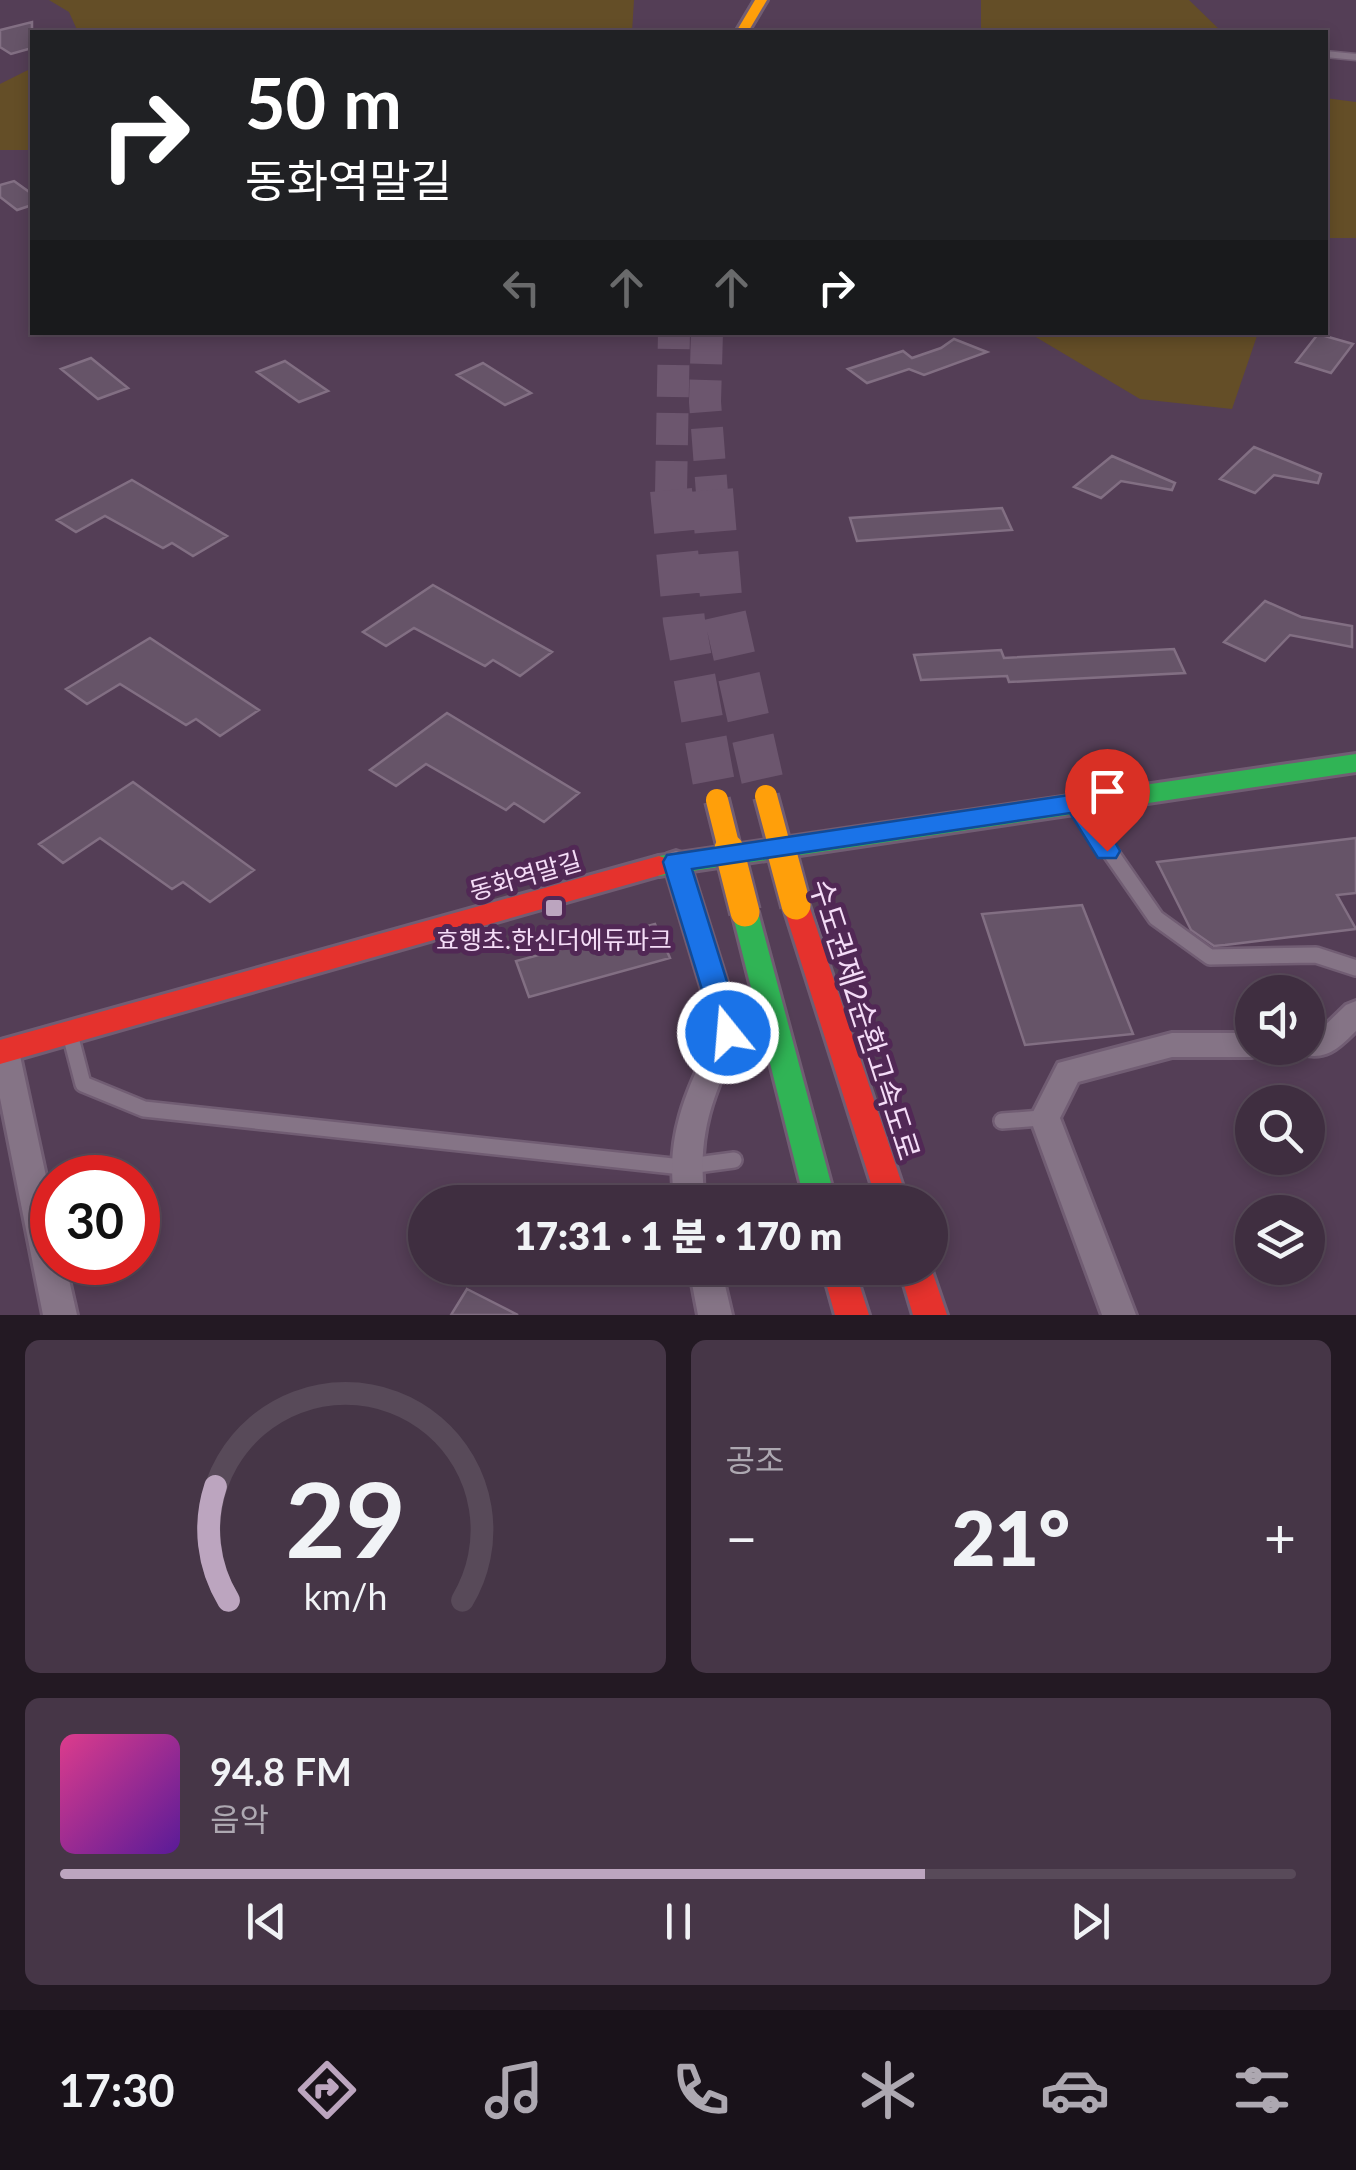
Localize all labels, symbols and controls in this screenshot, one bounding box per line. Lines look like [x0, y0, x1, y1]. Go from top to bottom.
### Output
text: 50 m [245, 60, 402, 144]
icon: right [80, 70, 210, 200]
text: 동화역말길 [245, 153, 452, 207]
icon: left [494, 260, 549, 315]
icon: ahead [599, 260, 654, 315]
icon: ahead [704, 260, 759, 315]
icon: right [809, 260, 864, 315]
pin [1065, 749, 1150, 852]
icon: arrive [1080, 764, 1135, 819]
street label: 동화역말길 [466, 845, 584, 905]
street label: 수도권제2순환고속도로 [804, 874, 928, 1164]
marker: 효행초.한신더에듀파크 [543, 897, 565, 919]
place label: 효행초.한신더에듀파크 [436, 924, 672, 954]
map controls [1235, 975, 1325, 1285]
button: sound [1235, 975, 1325, 1065]
position arrow [676, 981, 780, 1085]
button: search [1235, 1085, 1325, 1175]
speed limit sign: 30 [30, 1155, 160, 1285]
button: layers [1235, 1195, 1325, 1285]
text: 17:31 · 1 분 · 170 m [514, 1212, 842, 1258]
text: 공조 [726, 1440, 784, 1479]
text: 29 [285, 1455, 406, 1580]
text: 21° [952, 1492, 1070, 1582]
text: − [726, 1504, 757, 1570]
text: + [1264, 1504, 1296, 1570]
text: km/h [303, 1575, 387, 1618]
text: 94.8 FM [210, 1748, 352, 1794]
text: 음악 [210, 1799, 269, 1838]
icon: previous [239, 1894, 294, 1949]
icon: pause [651, 1894, 706, 1949]
icon: next [1063, 1894, 1118, 1949]
icon: directions [292, 2055, 362, 2125]
icon: music [479, 2055, 549, 2125]
icon: phone [666, 2055, 736, 2125]
icon: climate [853, 2055, 923, 2125]
icon: car [1040, 2055, 1110, 2125]
icon: filters [1227, 2055, 1297, 2125]
text: 17:30 [59, 2063, 175, 2117]

